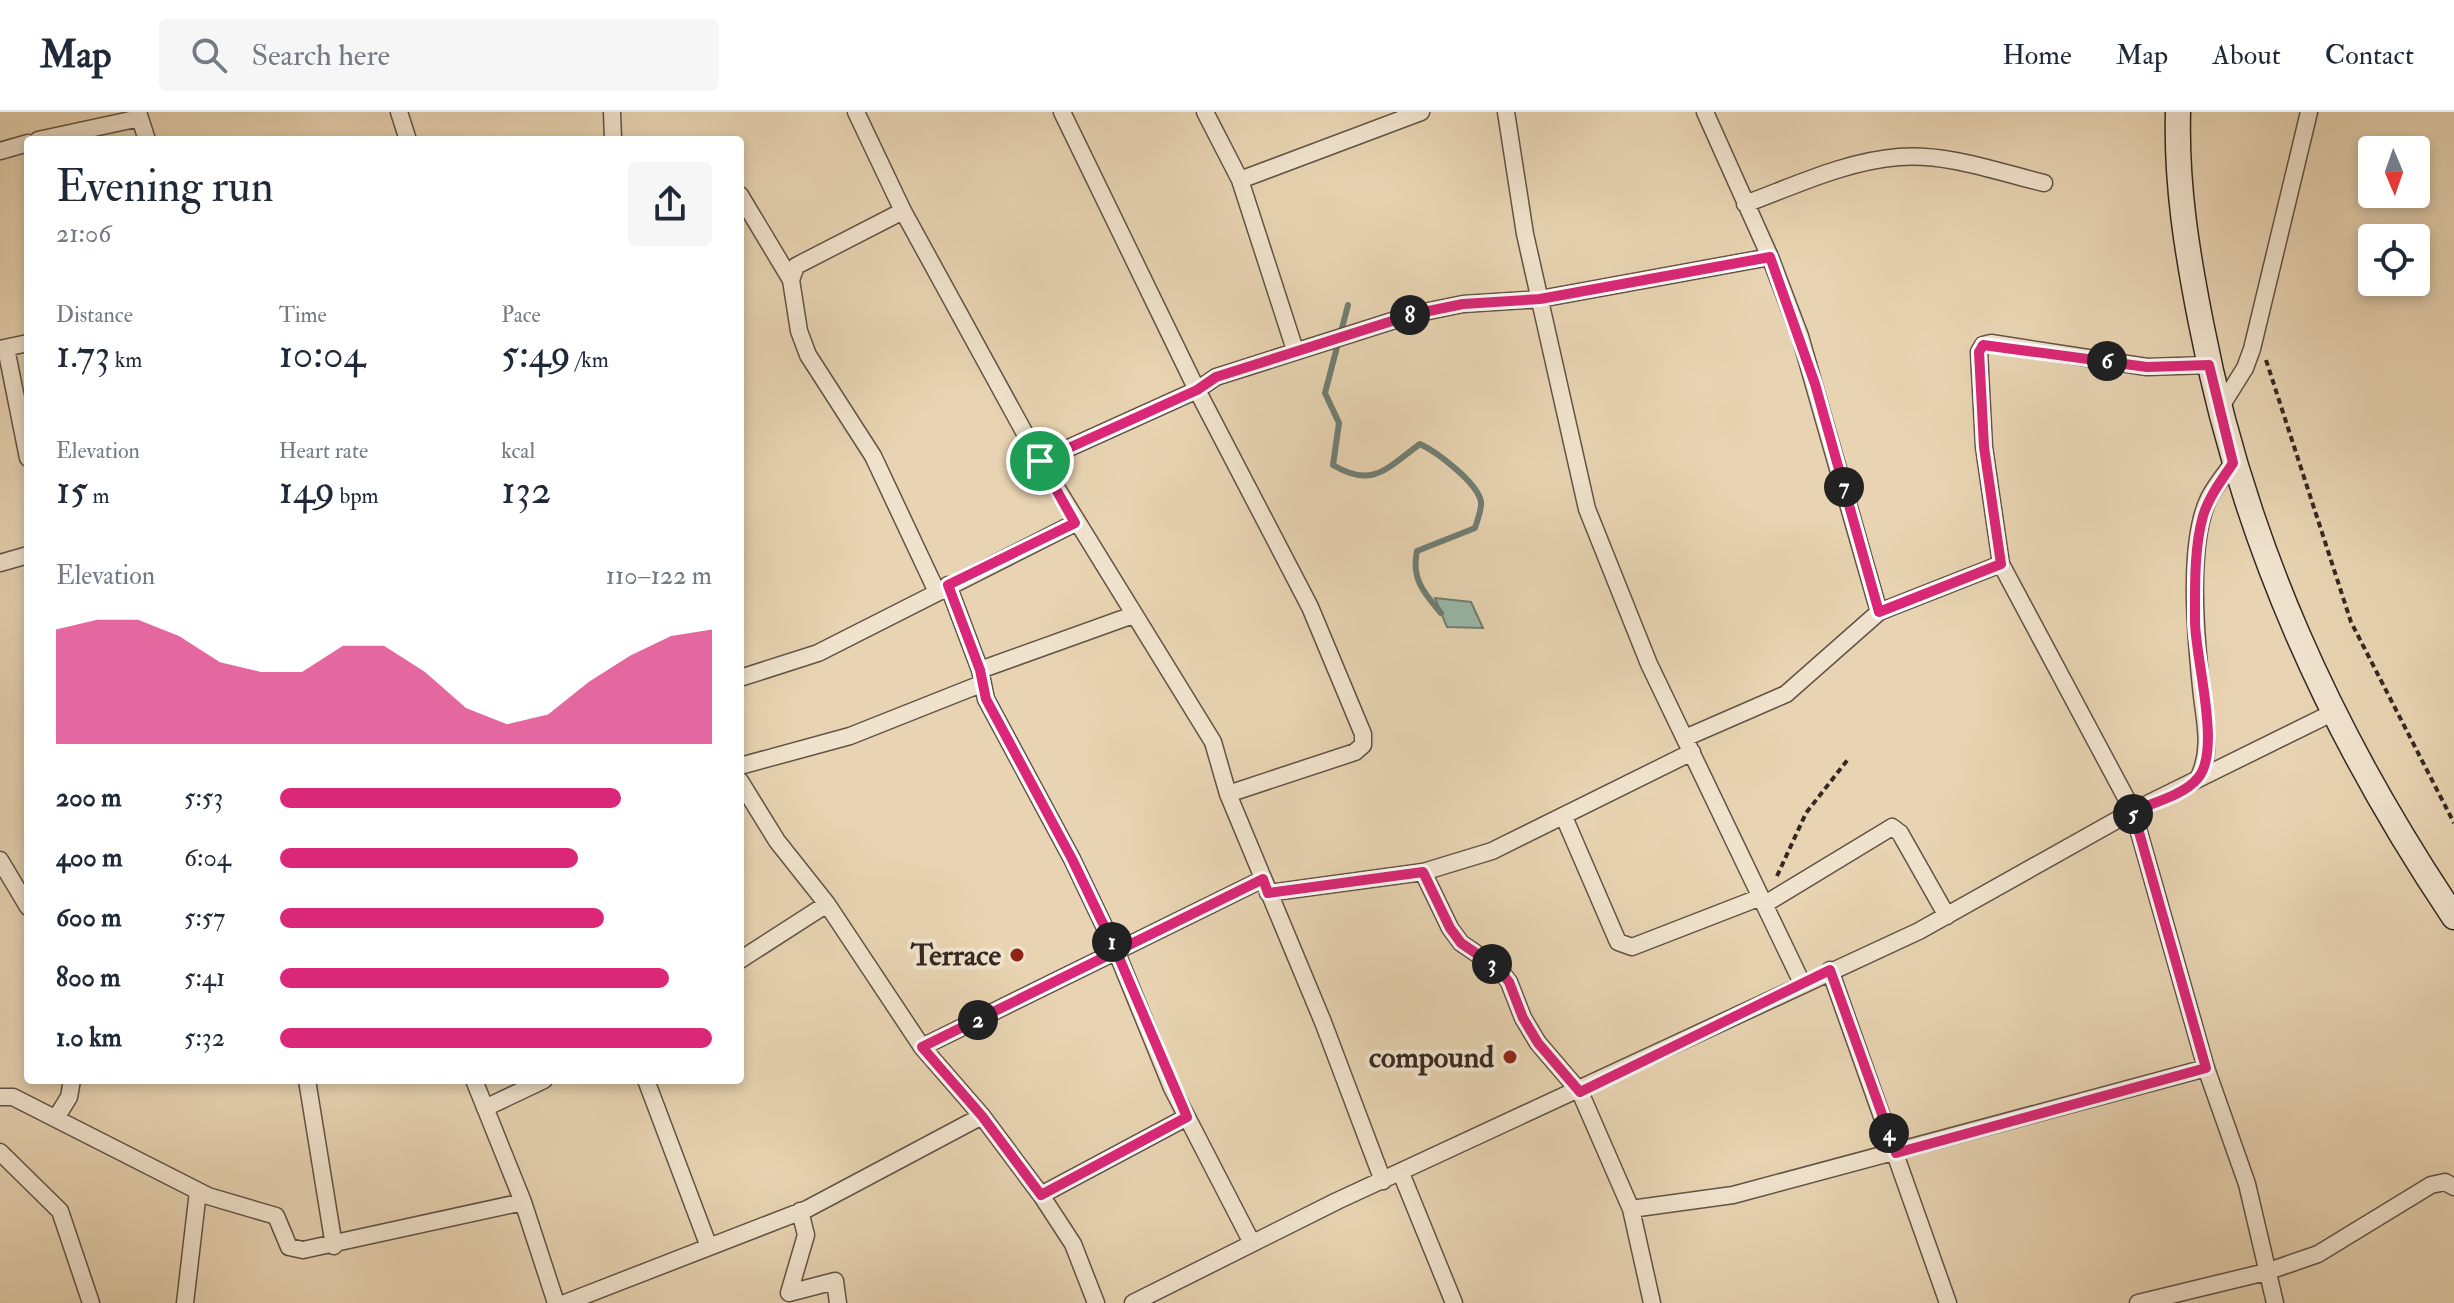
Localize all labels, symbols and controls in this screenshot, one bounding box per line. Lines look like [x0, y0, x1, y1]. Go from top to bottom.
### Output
search box [159, 19, 719, 91]
text: Map [40, 31, 111, 79]
icon: search [187, 33, 231, 77]
text: Search here [251, 37, 390, 74]
text: Home [2002, 38, 2072, 73]
text: Map [2116, 38, 2168, 73]
text: About [2212, 38, 2281, 73]
text: Contact [2325, 38, 2414, 73]
north arrow [2358, 136, 2430, 208]
map controls [2358, 136, 2430, 296]
text: Evening run [56, 160, 274, 215]
button: share [628, 162, 712, 246]
text: 21:06 [56, 218, 111, 250]
button: locate [2358, 224, 2430, 296]
pin: 8 [1390, 295, 1430, 335]
text: Distance [56, 301, 133, 329]
text: Time [279, 301, 327, 329]
text: Pace [501, 301, 541, 329]
text: 8 [1405, 301, 1415, 329]
text: 1.73 [56, 329, 110, 380]
text: 10:04 [279, 329, 365, 380]
text: 5:49 [501, 329, 571, 380]
pin: 6 [2087, 341, 2127, 381]
text: km [110, 346, 142, 374]
text: /km [571, 346, 609, 374]
text: 6 [2101, 347, 2113, 375]
pin [1006, 427, 1074, 495]
text: Elevation [56, 437, 140, 465]
text: Heart rate [279, 437, 368, 465]
text: kcal [501, 437, 535, 465]
icon: arrive [1018, 439, 1062, 483]
text: 15 [56, 465, 88, 516]
text: 149 [279, 465, 335, 516]
text: 132 [501, 465, 551, 516]
pin: 7 [1824, 467, 1864, 507]
text: 7 [1839, 473, 1849, 501]
text: m [88, 482, 109, 510]
text: bpm [335, 482, 379, 510]
text: Elevation [56, 560, 155, 592]
text: 110–122 m [606, 560, 712, 592]
text: 200 m [56, 782, 121, 814]
text: 5:53 [184, 782, 223, 814]
pin: 5 [2113, 794, 2153, 834]
text: 5 [2128, 800, 2138, 828]
text: 400 m [56, 842, 122, 874]
text: 6:04 [184, 842, 231, 874]
text: 600 m [56, 902, 121, 934]
text: 5:57 [184, 902, 225, 934]
pin: 1 [1092, 922, 1132, 962]
text: 1 [1108, 928, 1116, 956]
place label: Terrace [910, 937, 1001, 974]
pin: 3 [1472, 944, 1512, 984]
marker: Terrace [1008, 946, 1026, 964]
text: 3 [1488, 950, 1496, 978]
text: 800 m [56, 962, 121, 994]
text: 5:41 [184, 962, 225, 994]
pin: 2 [958, 1000, 998, 1040]
text: 2 [972, 1006, 984, 1034]
text: 1.0 km [56, 1022, 122, 1054]
text: 5:32 [184, 1022, 225, 1054]
place label: compound [1369, 1039, 1494, 1076]
marker: compound [1501, 1048, 1519, 1066]
pin: 4 [1869, 1113, 1909, 1153]
text: 4 [1883, 1119, 1895, 1147]

